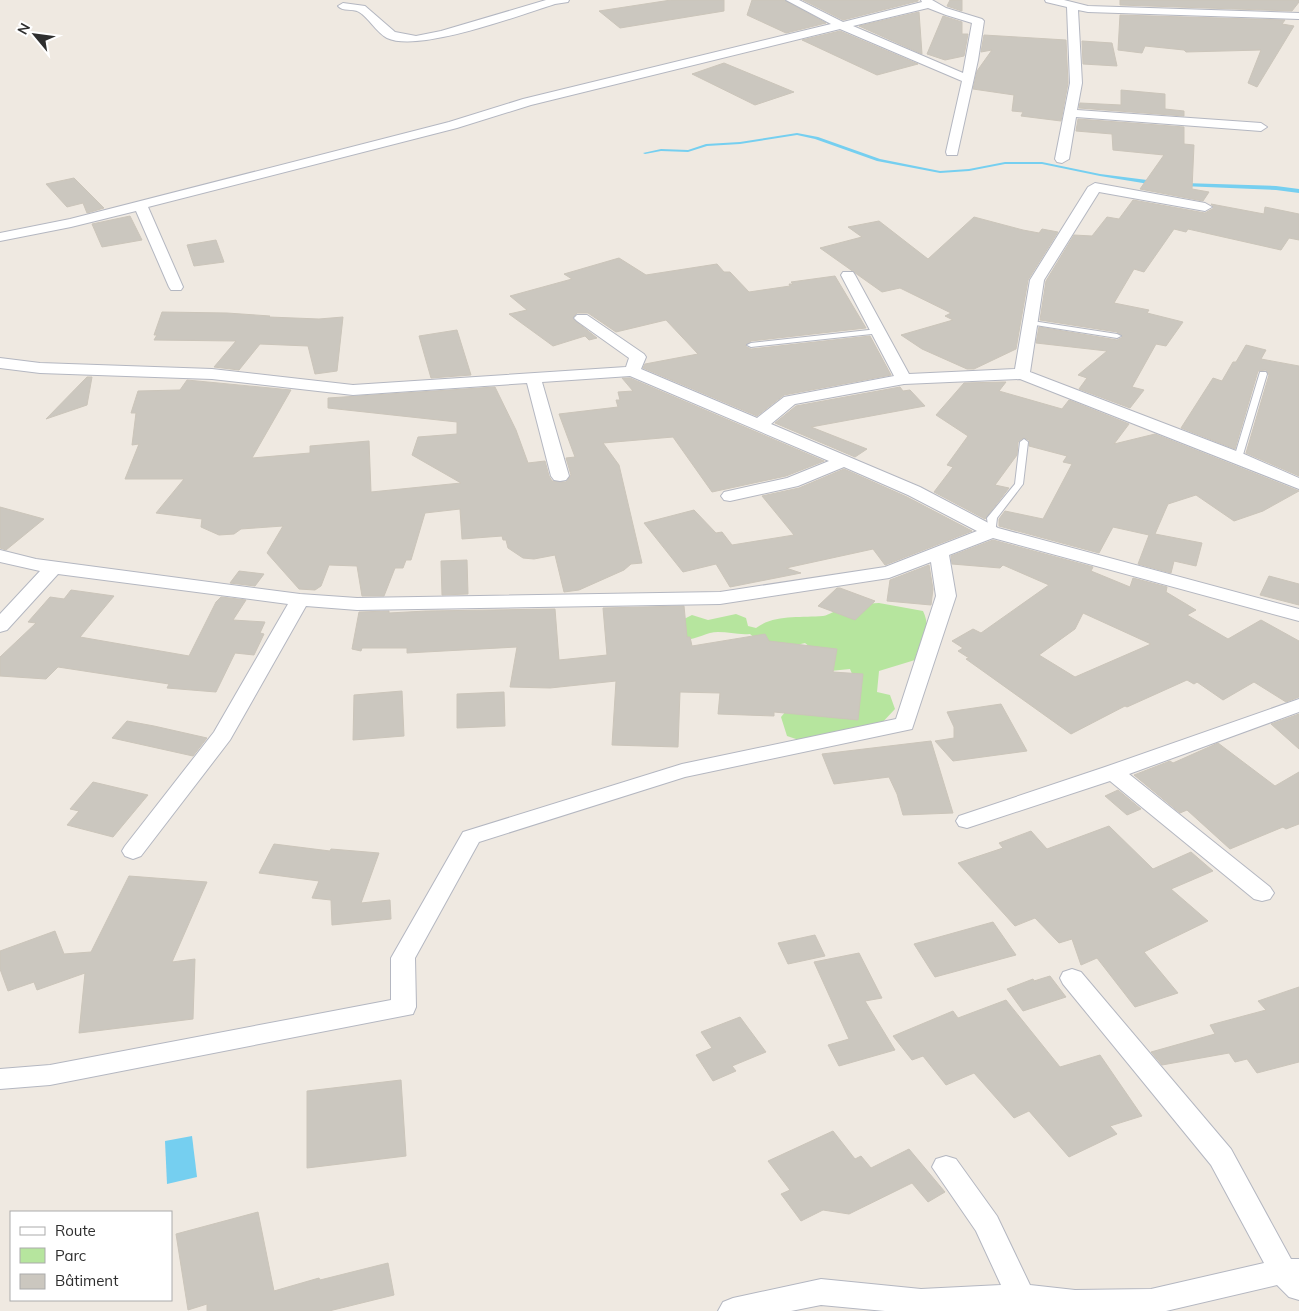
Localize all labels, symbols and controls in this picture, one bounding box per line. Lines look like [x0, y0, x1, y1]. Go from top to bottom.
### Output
north arrow [10, 10, 60, 60]
text: N [13, 20, 34, 38]
legend [10, 1211, 172, 1301]
text: Route [55, 1221, 96, 1240]
text: Parc [55, 1246, 86, 1265]
text: Bâtiment [55, 1271, 118, 1290]

